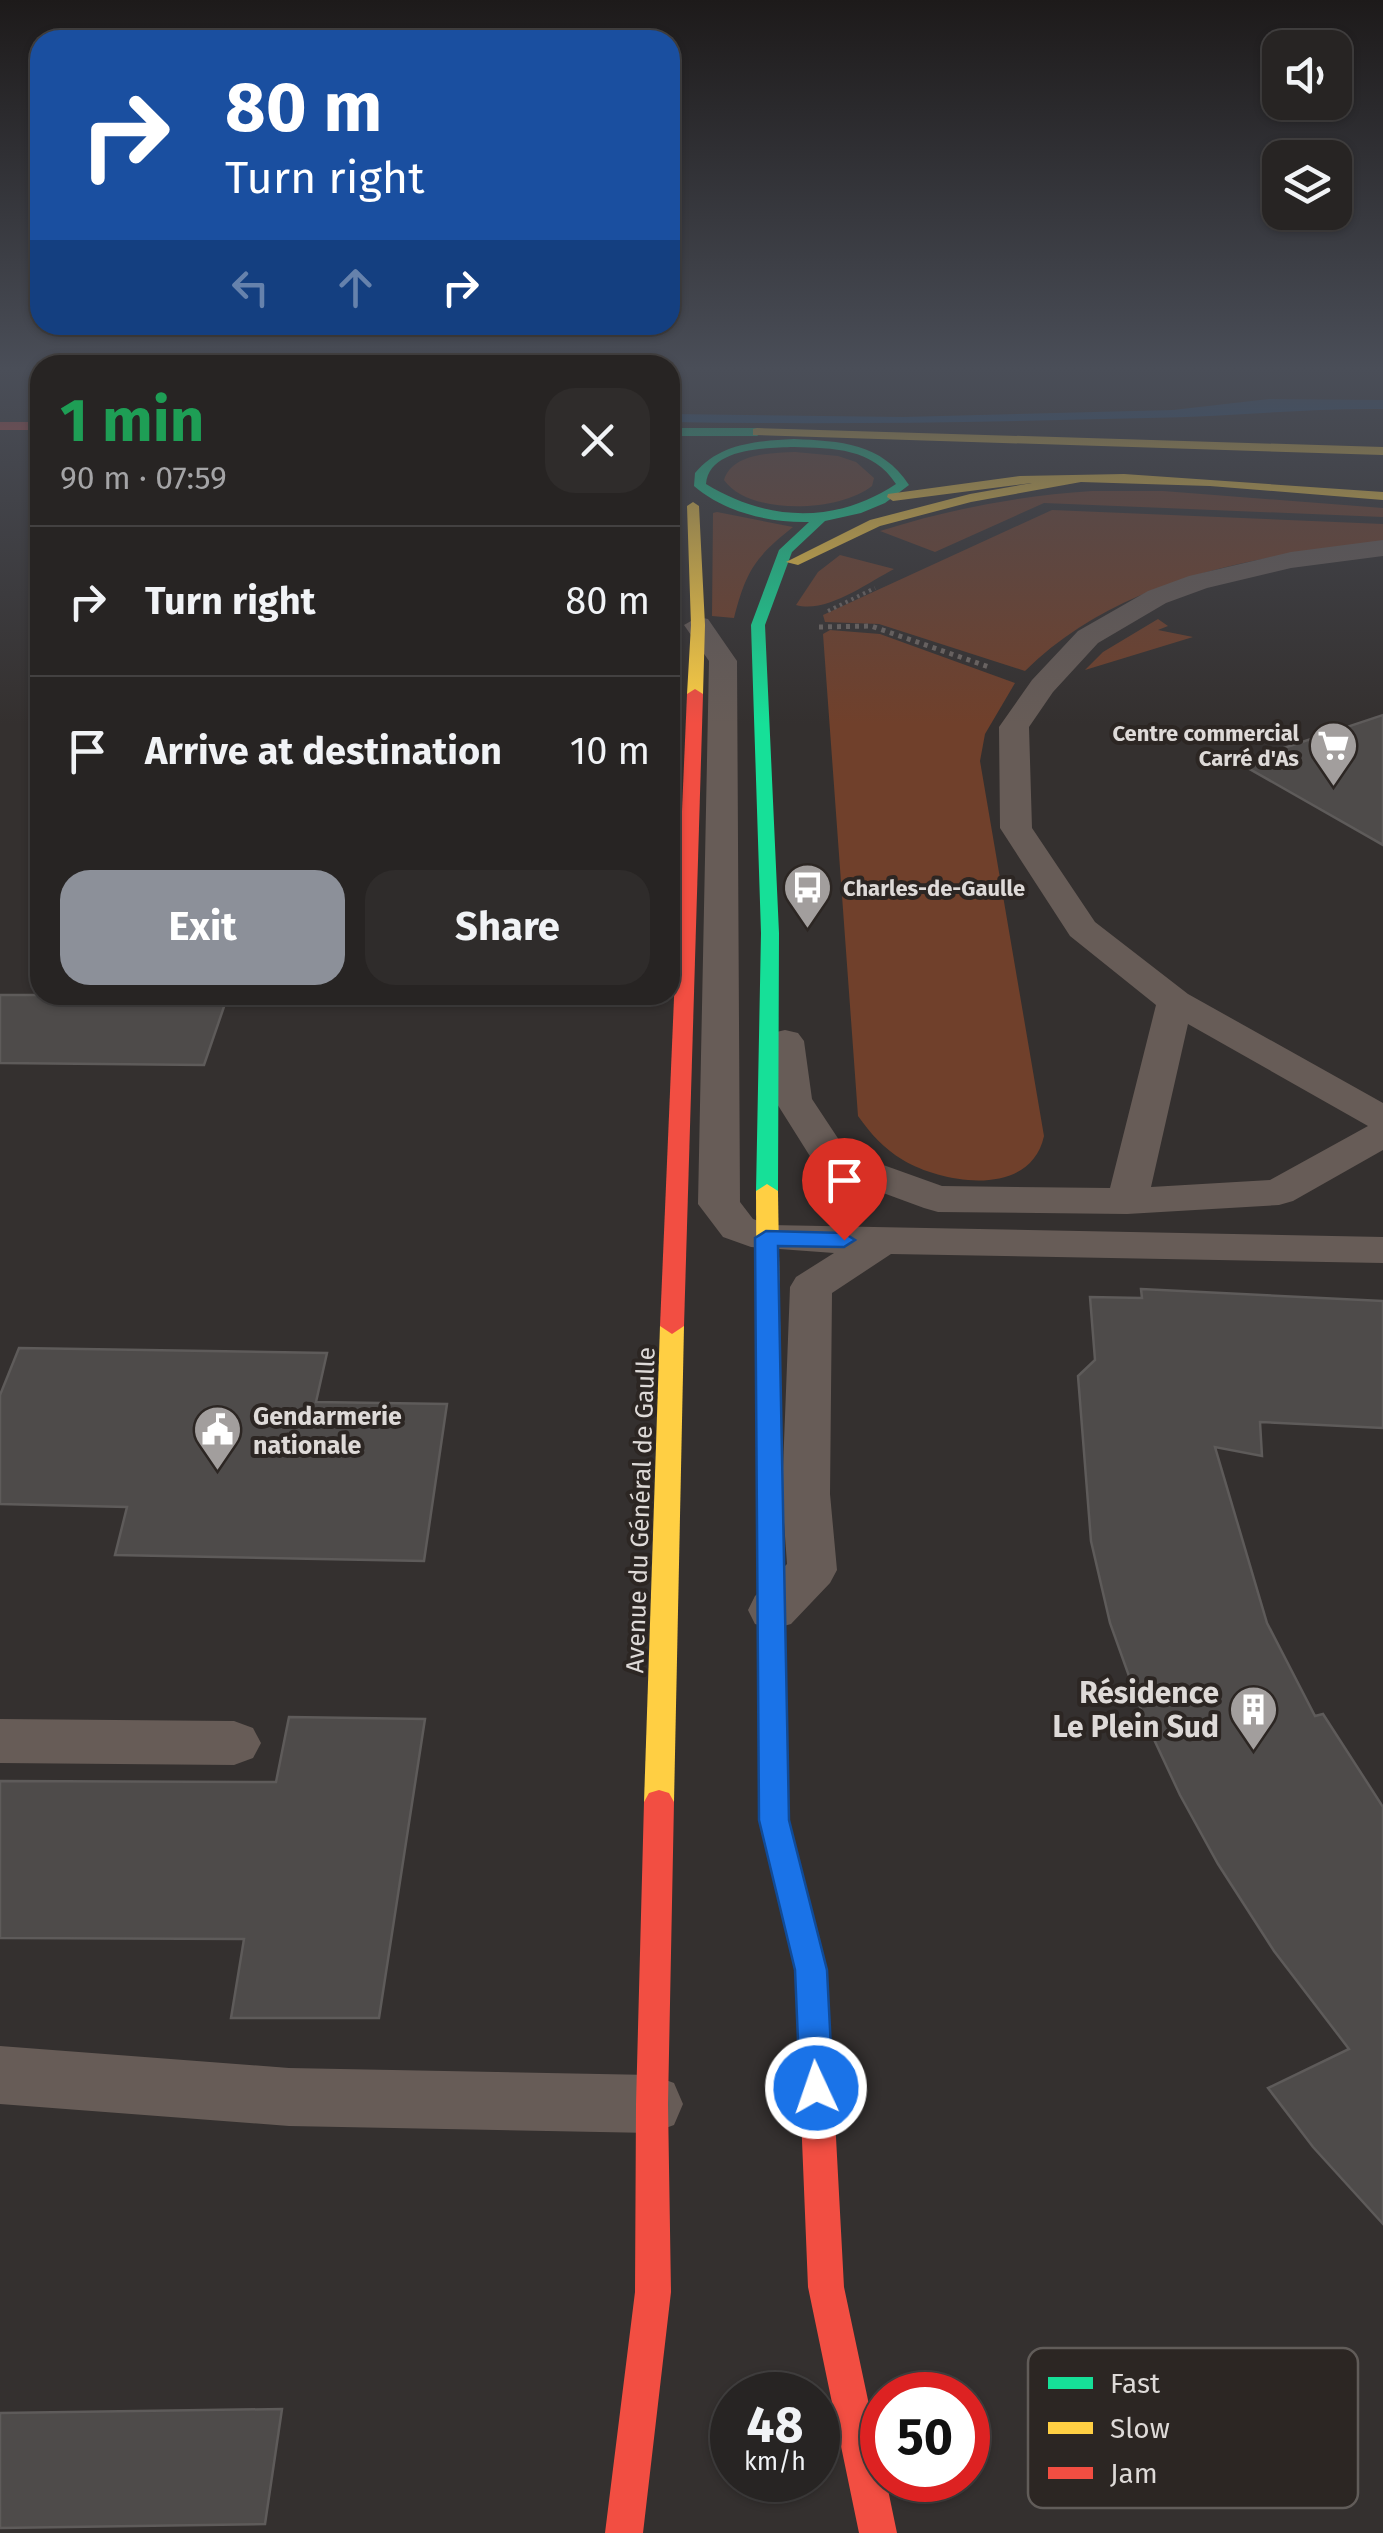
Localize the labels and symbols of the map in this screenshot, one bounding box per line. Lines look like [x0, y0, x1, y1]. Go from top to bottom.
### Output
place label: Centre commercial Carré d'As [1112, 720, 1299, 772]
supermarket icon: Centre commercial Carré d'As [1308, 720, 1360, 788]
bus stop icon: Charles-de-Gaulle [782, 862, 834, 930]
place label: Charles-de-Gaulle [843, 875, 1025, 902]
pin [802, 1138, 887, 1241]
street label: Avenue du Général de Gaulle [620, 1346, 662, 1674]
place label: Gendarmerie nationale [253, 1402, 402, 1461]
public building icon: Gendarmerie nationale [192, 1404, 244, 1472]
place label: Résidence Le Plein Sud [1052, 1675, 1219, 1745]
building icon: Résidence Le Plein Sud [1228, 1684, 1280, 1752]
position arrow [764, 2036, 868, 2140]
legend [1028, 2348, 1358, 2508]
text: Fast [1110, 2367, 1161, 2400]
speed limit sign: 50 [860, 2372, 990, 2502]
text: Slow [1110, 2412, 1170, 2445]
text: Jam [1110, 2457, 1158, 2490]

